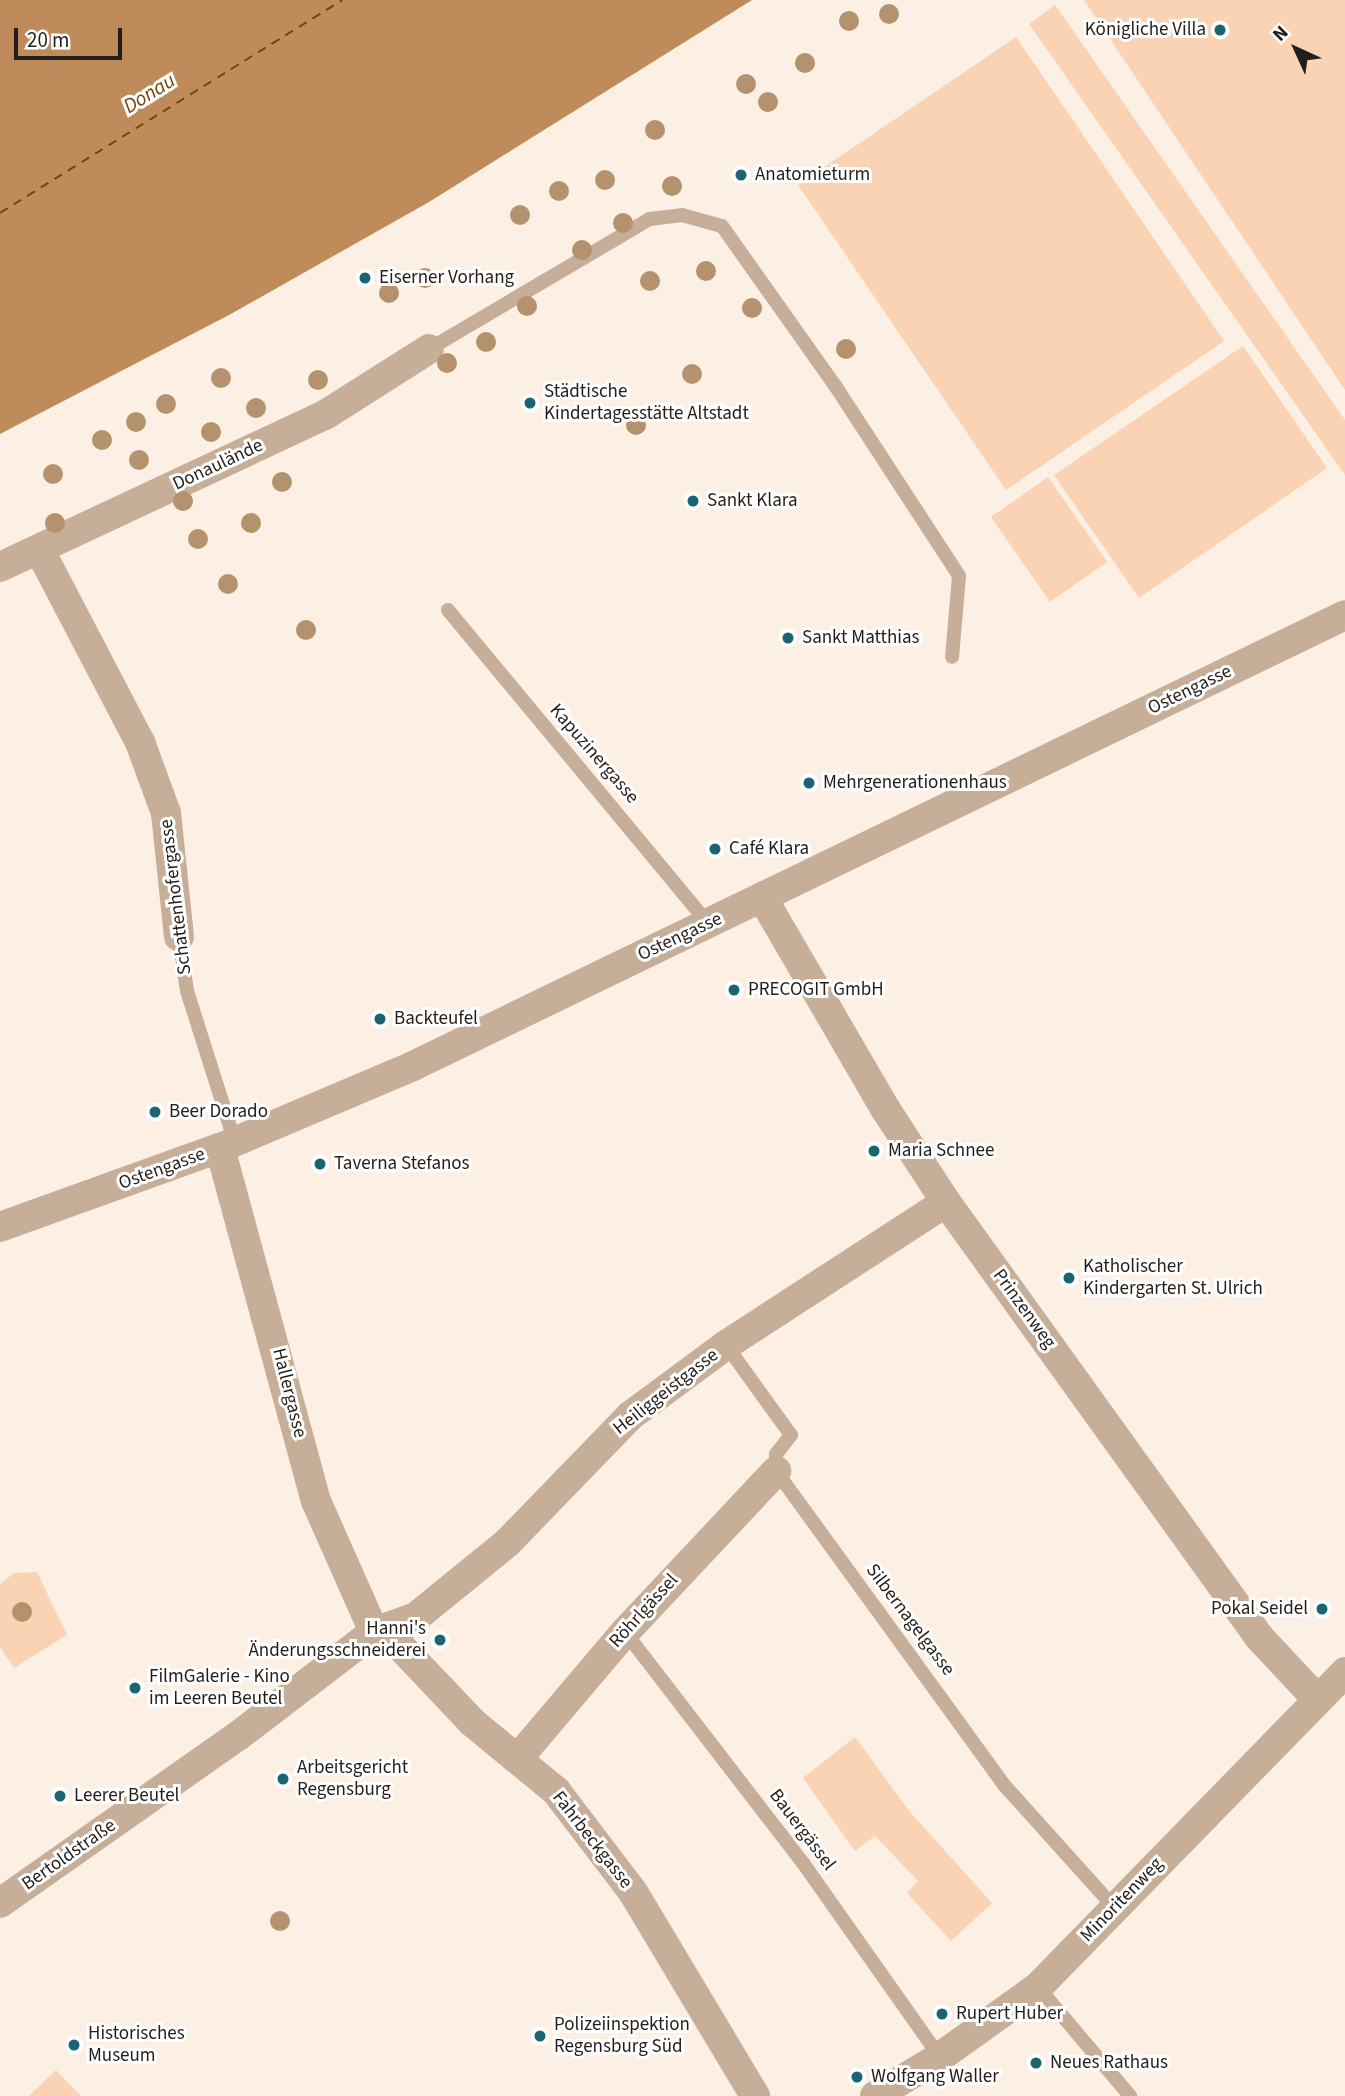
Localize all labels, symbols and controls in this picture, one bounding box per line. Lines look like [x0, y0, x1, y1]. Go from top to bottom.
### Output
scale bar [18, 14, 126, 58]
north arrow [1261, 14, 1331, 84]
place label: Königliche Villa [1085, 19, 1206, 41]
text: N [1267, 20, 1295, 48]
marker: Königliche Villa [1212, 22, 1228, 38]
text: 20 m [27, 25, 69, 55]
water label: Donau [118, 67, 180, 119]
place label: Anatomieturm [755, 164, 870, 186]
marker: Anatomieturm [733, 167, 749, 183]
place label: Eiserner Vorhang [379, 267, 514, 289]
marker: Eiserner Vorhang [357, 270, 373, 286]
place label: Städtische Kindertagesstätte Altstadt [544, 381, 749, 425]
marker: Städtische Kindertagesstätte Altstadt [522, 395, 538, 411]
street label: Donaulände [169, 434, 267, 496]
place label: Sankt Klara [707, 490, 797, 512]
marker: Sankt Klara [685, 493, 701, 509]
place label: Sankt Matthias [802, 627, 919, 649]
marker: Sankt Matthias [780, 630, 796, 646]
street label: Ostengasse [1144, 660, 1236, 720]
street label: Kapuzinergasse [545, 699, 643, 809]
place label: Mehrgenerationenhaus [823, 772, 1007, 794]
marker: Mehrgenerationenhaus [801, 775, 817, 791]
street label: Schattenhofergasse [155, 818, 197, 976]
place label: Café Klara [729, 838, 809, 860]
marker: Café Klara [707, 841, 723, 857]
street label: Ostengasse [634, 908, 726, 966]
place label: PRECOGIT GmbH [748, 979, 884, 1001]
marker: PRECOGIT GmbH [726, 982, 742, 998]
place label: Backteufel [394, 1008, 478, 1030]
marker: Backteufel [372, 1011, 388, 1027]
place label: Beer Dorado [169, 1101, 268, 1123]
marker: Beer Dorado [147, 1104, 163, 1120]
place label: Maria Schnee [888, 1140, 994, 1162]
street label: Ostengasse [116, 1143, 208, 1195]
marker: Maria Schnee [866, 1143, 882, 1159]
place label: Taverna Stefanos [334, 1153, 470, 1175]
marker: Taverna Stefanos [312, 1156, 328, 1172]
place label: Katholischer Kindergarten St. Ulrich [1083, 1256, 1263, 1300]
street label: Prinzenweg [988, 1265, 1060, 1353]
marker: Katholischer Kindergarten St. Ulrich [1061, 1270, 1077, 1286]
street label: Heiliggeistgasse [609, 1344, 723, 1440]
street label: Hallergasse [267, 1346, 311, 1440]
street label: Silbernagelgasse [861, 1560, 959, 1680]
street label: Röhrlgässel [605, 1569, 683, 1653]
place label: Pokal Seidel [1211, 1598, 1308, 1620]
marker: Pokal Seidel [1314, 1601, 1330, 1617]
place label: Hanni's Änderungsschneiderei [249, 1618, 426, 1662]
marker: Hanni's Änderungsschneiderei [432, 1632, 448, 1648]
place label: FilmGalerie - Kino im Leeren Beutel [149, 1666, 290, 1710]
marker: FilmGalerie - Kino im Leeren Beutel [127, 1680, 143, 1696]
place label: Arbeitsgericht Regensburg [297, 1757, 408, 1801]
marker: Arbeitsgericht Regensburg [275, 1771, 291, 1787]
place label: Leerer Beutel [74, 1785, 179, 1807]
street label: Bauergässel [764, 1785, 840, 1875]
street label: Fahrbeckgasse [547, 1787, 637, 1893]
marker: Leerer Beutel [52, 1788, 68, 1804]
street label: Bertoldstraße [18, 1814, 120, 1896]
street label: Minoritenweg [1076, 1853, 1168, 1947]
place label: Rupert Huber [956, 2003, 1063, 2025]
marker: Rupert Huber [934, 2006, 950, 2022]
place label: Polizeiinspektion Regensburg Süd [554, 2014, 690, 2058]
place label: Historisches Museum [88, 2023, 185, 2067]
marker: Polizeiinspektion Regensburg Süd [532, 2028, 548, 2044]
marker: Historisches Museum [66, 2037, 82, 2053]
place label: Neues Rathaus [1050, 2052, 1168, 2074]
marker: Neues Rathaus [1028, 2055, 1044, 2071]
place label: Wolfgang Waller [871, 2066, 999, 2088]
marker: Wolfgang Waller [849, 2069, 865, 2085]

